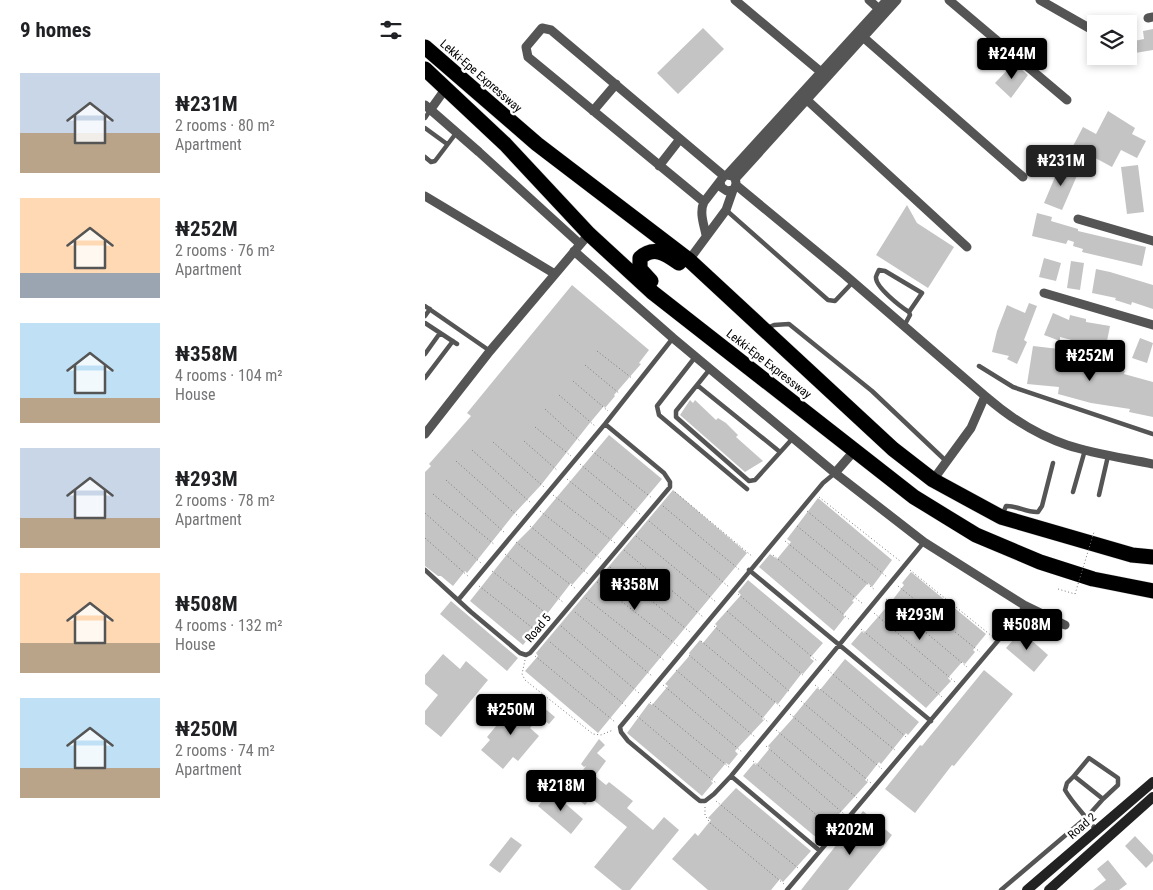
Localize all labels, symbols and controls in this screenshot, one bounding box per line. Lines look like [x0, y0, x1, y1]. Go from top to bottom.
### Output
map controls [1087, 15, 1137, 65]
button: layers [1087, 15, 1137, 65]
icon: filters [377, 16, 405, 44]
text: 9 homes [20, 18, 91, 42]
street label: Lekki-Epe Expressway [437, 37, 525, 115]
pin: ₦244M [977, 38, 1047, 80]
text: ₦244M [988, 44, 1036, 63]
text: ₦231M [175, 92, 238, 116]
icon: home [60, 93, 120, 153]
text: 2 rooms · 80 m² [175, 116, 275, 135]
text: Apartment [175, 135, 242, 154]
pin: ₦231M [1026, 144, 1096, 187]
text: ₦231M [1037, 151, 1085, 170]
text: ₦252M [175, 217, 238, 241]
icon: home [60, 218, 120, 278]
text: 2 rooms · 76 m² [175, 241, 275, 260]
text: Apartment [175, 260, 242, 279]
street label: Lekki-Epe Expressway [724, 327, 814, 401]
pin: ₦252M [1055, 340, 1125, 382]
text: ₦358M [175, 342, 238, 366]
icon: home [60, 343, 120, 403]
text: ₦252M [1066, 346, 1114, 365]
text: 4 rooms · 104 m² [175, 366, 283, 385]
text: House [175, 385, 215, 404]
text: ₦293M [175, 467, 238, 491]
icon: home [60, 468, 120, 528]
text: 2 rooms · 78 m² [175, 491, 275, 510]
text: Apartment [175, 510, 242, 529]
pin: ₦358M [600, 568, 670, 611]
text: ₦358M [611, 575, 659, 594]
text: ₦508M [175, 592, 238, 616]
icon: home [60, 593, 120, 653]
pin: ₦293M [885, 598, 955, 641]
text: ₦293M [896, 605, 944, 624]
pin: ₦508M [992, 608, 1062, 651]
street label: Road 5 [522, 611, 554, 645]
text: ₦508M [1003, 615, 1051, 634]
text: 4 rooms · 132 m² [175, 616, 283, 635]
text: House [175, 635, 215, 654]
pin: ₦250M [476, 694, 546, 736]
text: ₦250M [487, 700, 535, 719]
text: ₦250M [175, 717, 238, 741]
icon: home [60, 718, 120, 778]
text: 2 rooms · 74 m² [175, 741, 275, 760]
text: Apartment [175, 760, 242, 779]
pin: ₦218M [526, 770, 596, 812]
text: ₦218M [537, 776, 585, 795]
street label: Road 2 [1065, 810, 1099, 842]
pin: ₦202M [815, 814, 885, 856]
text: ₦202M [826, 820, 874, 839]

